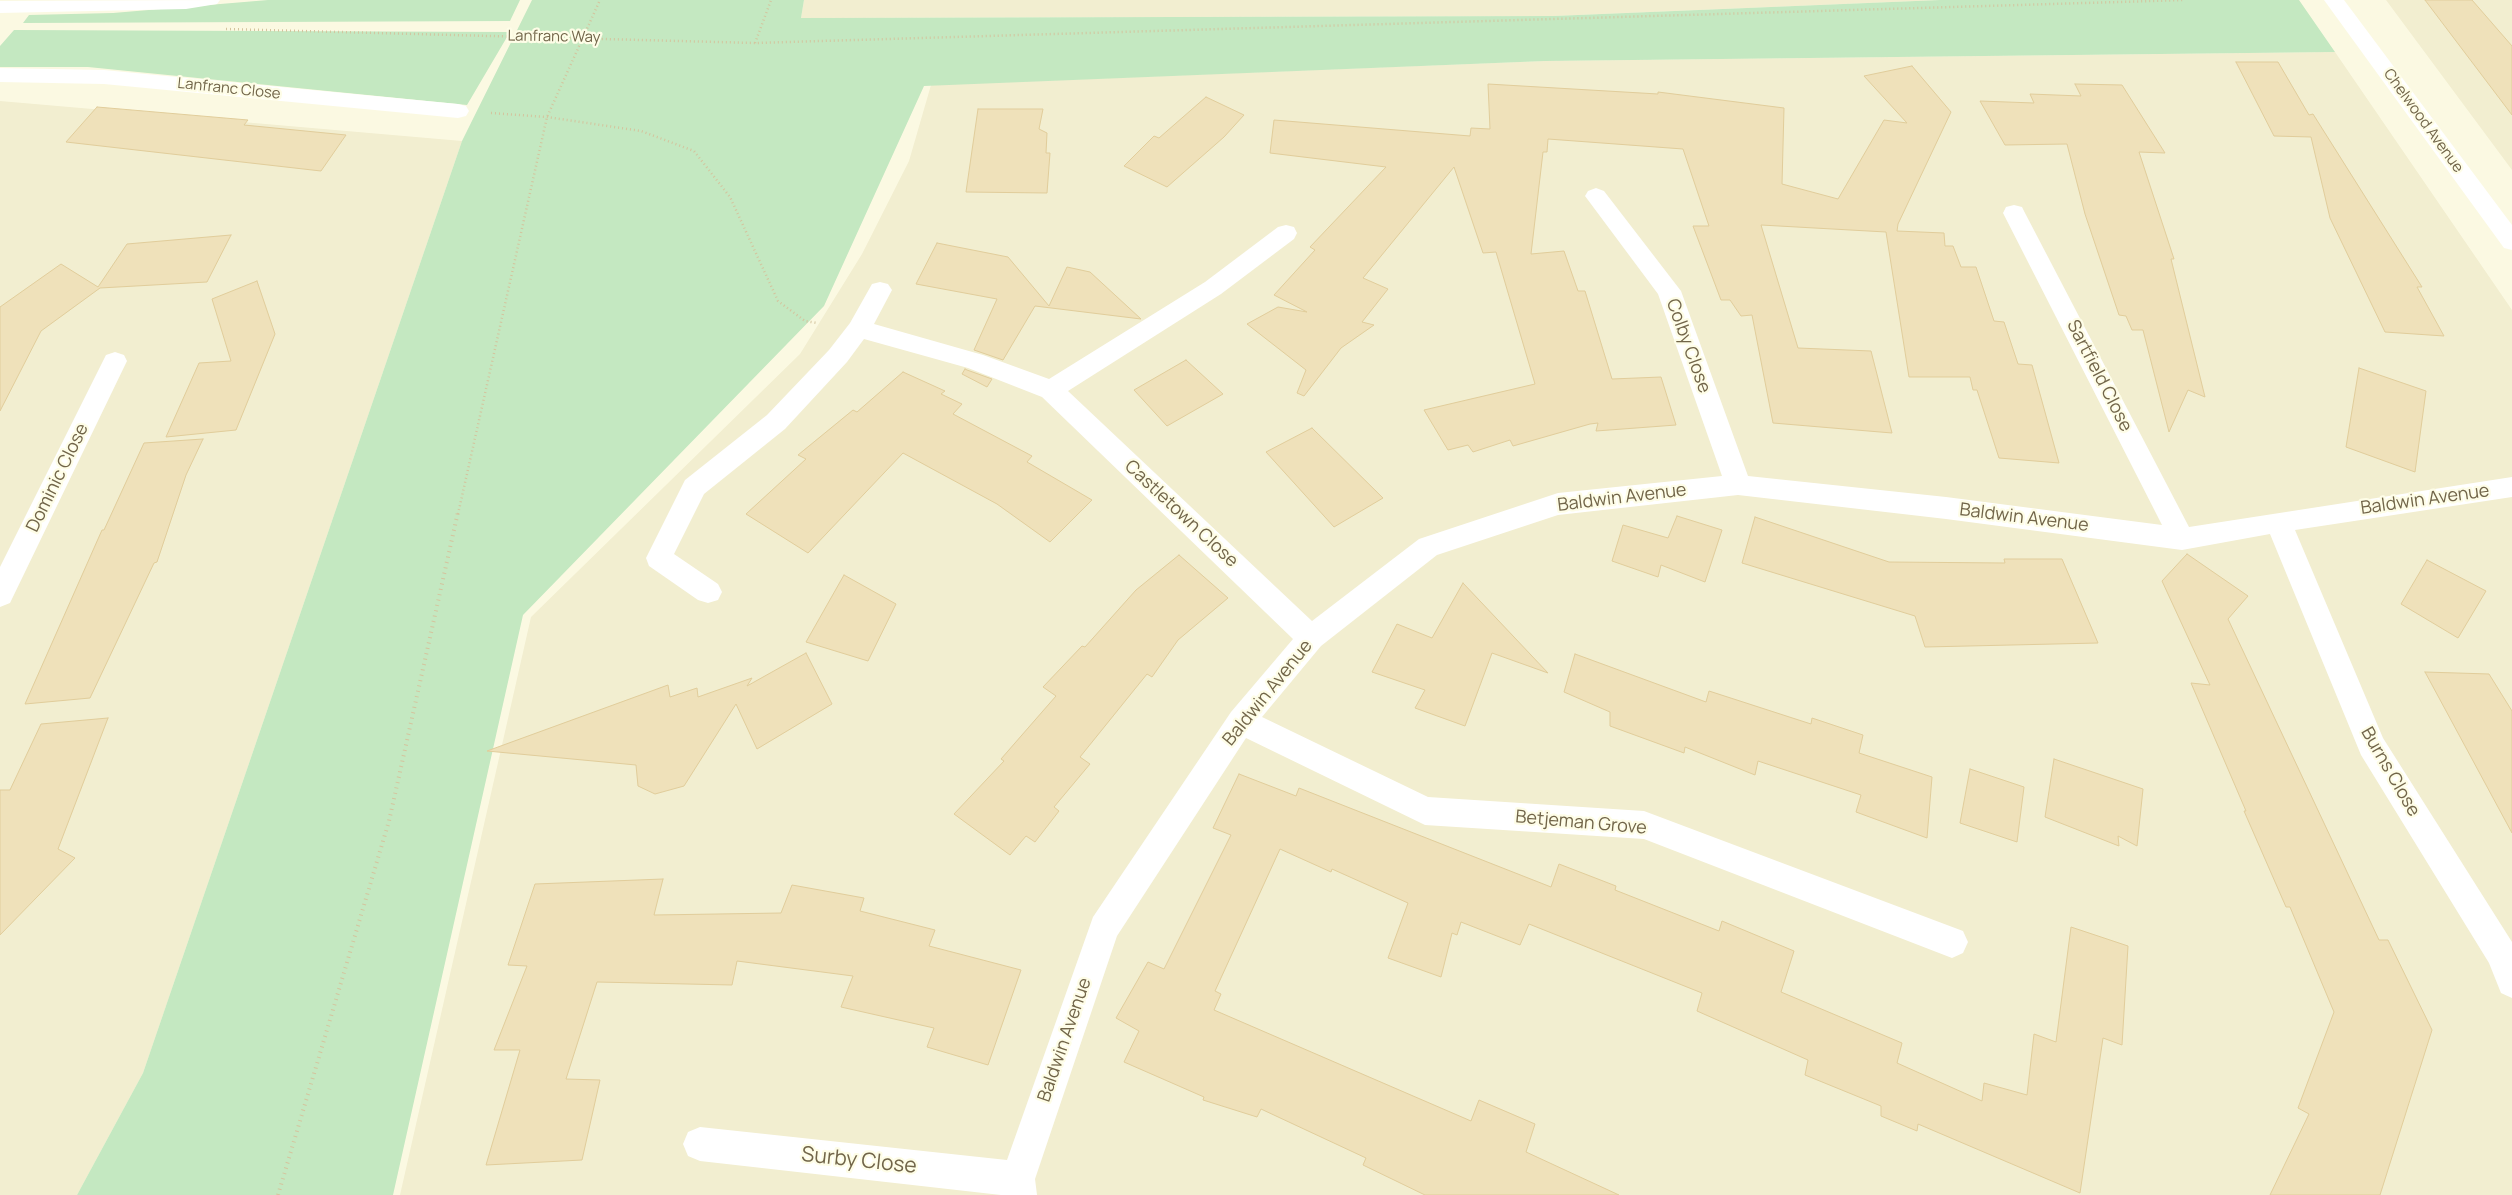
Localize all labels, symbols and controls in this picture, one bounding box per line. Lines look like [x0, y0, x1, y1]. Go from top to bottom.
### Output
street label: Lanfranc Way [507, 27, 601, 47]
street label: Chelwood Avenue [2379, 66, 2467, 176]
street label: Lanfranc Close [177, 75, 281, 103]
street label: Colby Close [1661, 296, 1715, 396]
street label: Sartfield Close [2062, 317, 2136, 435]
street label: Dominic Close [22, 420, 94, 536]
street label: Castletown Close [1120, 456, 1242, 572]
street label: Baldwin Avenue [1556, 479, 1688, 517]
street label: Baldwin Avenue [2359, 480, 2491, 520]
street label: Baldwin Avenue [1958, 499, 2090, 537]
street label: Baldwin Avenue [1219, 636, 1317, 750]
street label: Burns Close [2356, 723, 2424, 821]
street label: Betjeman Grove [1514, 807, 1648, 839]
street label: Baldwin Avenue [1034, 975, 1096, 1105]
street label: Surby Close [800, 1142, 918, 1180]

